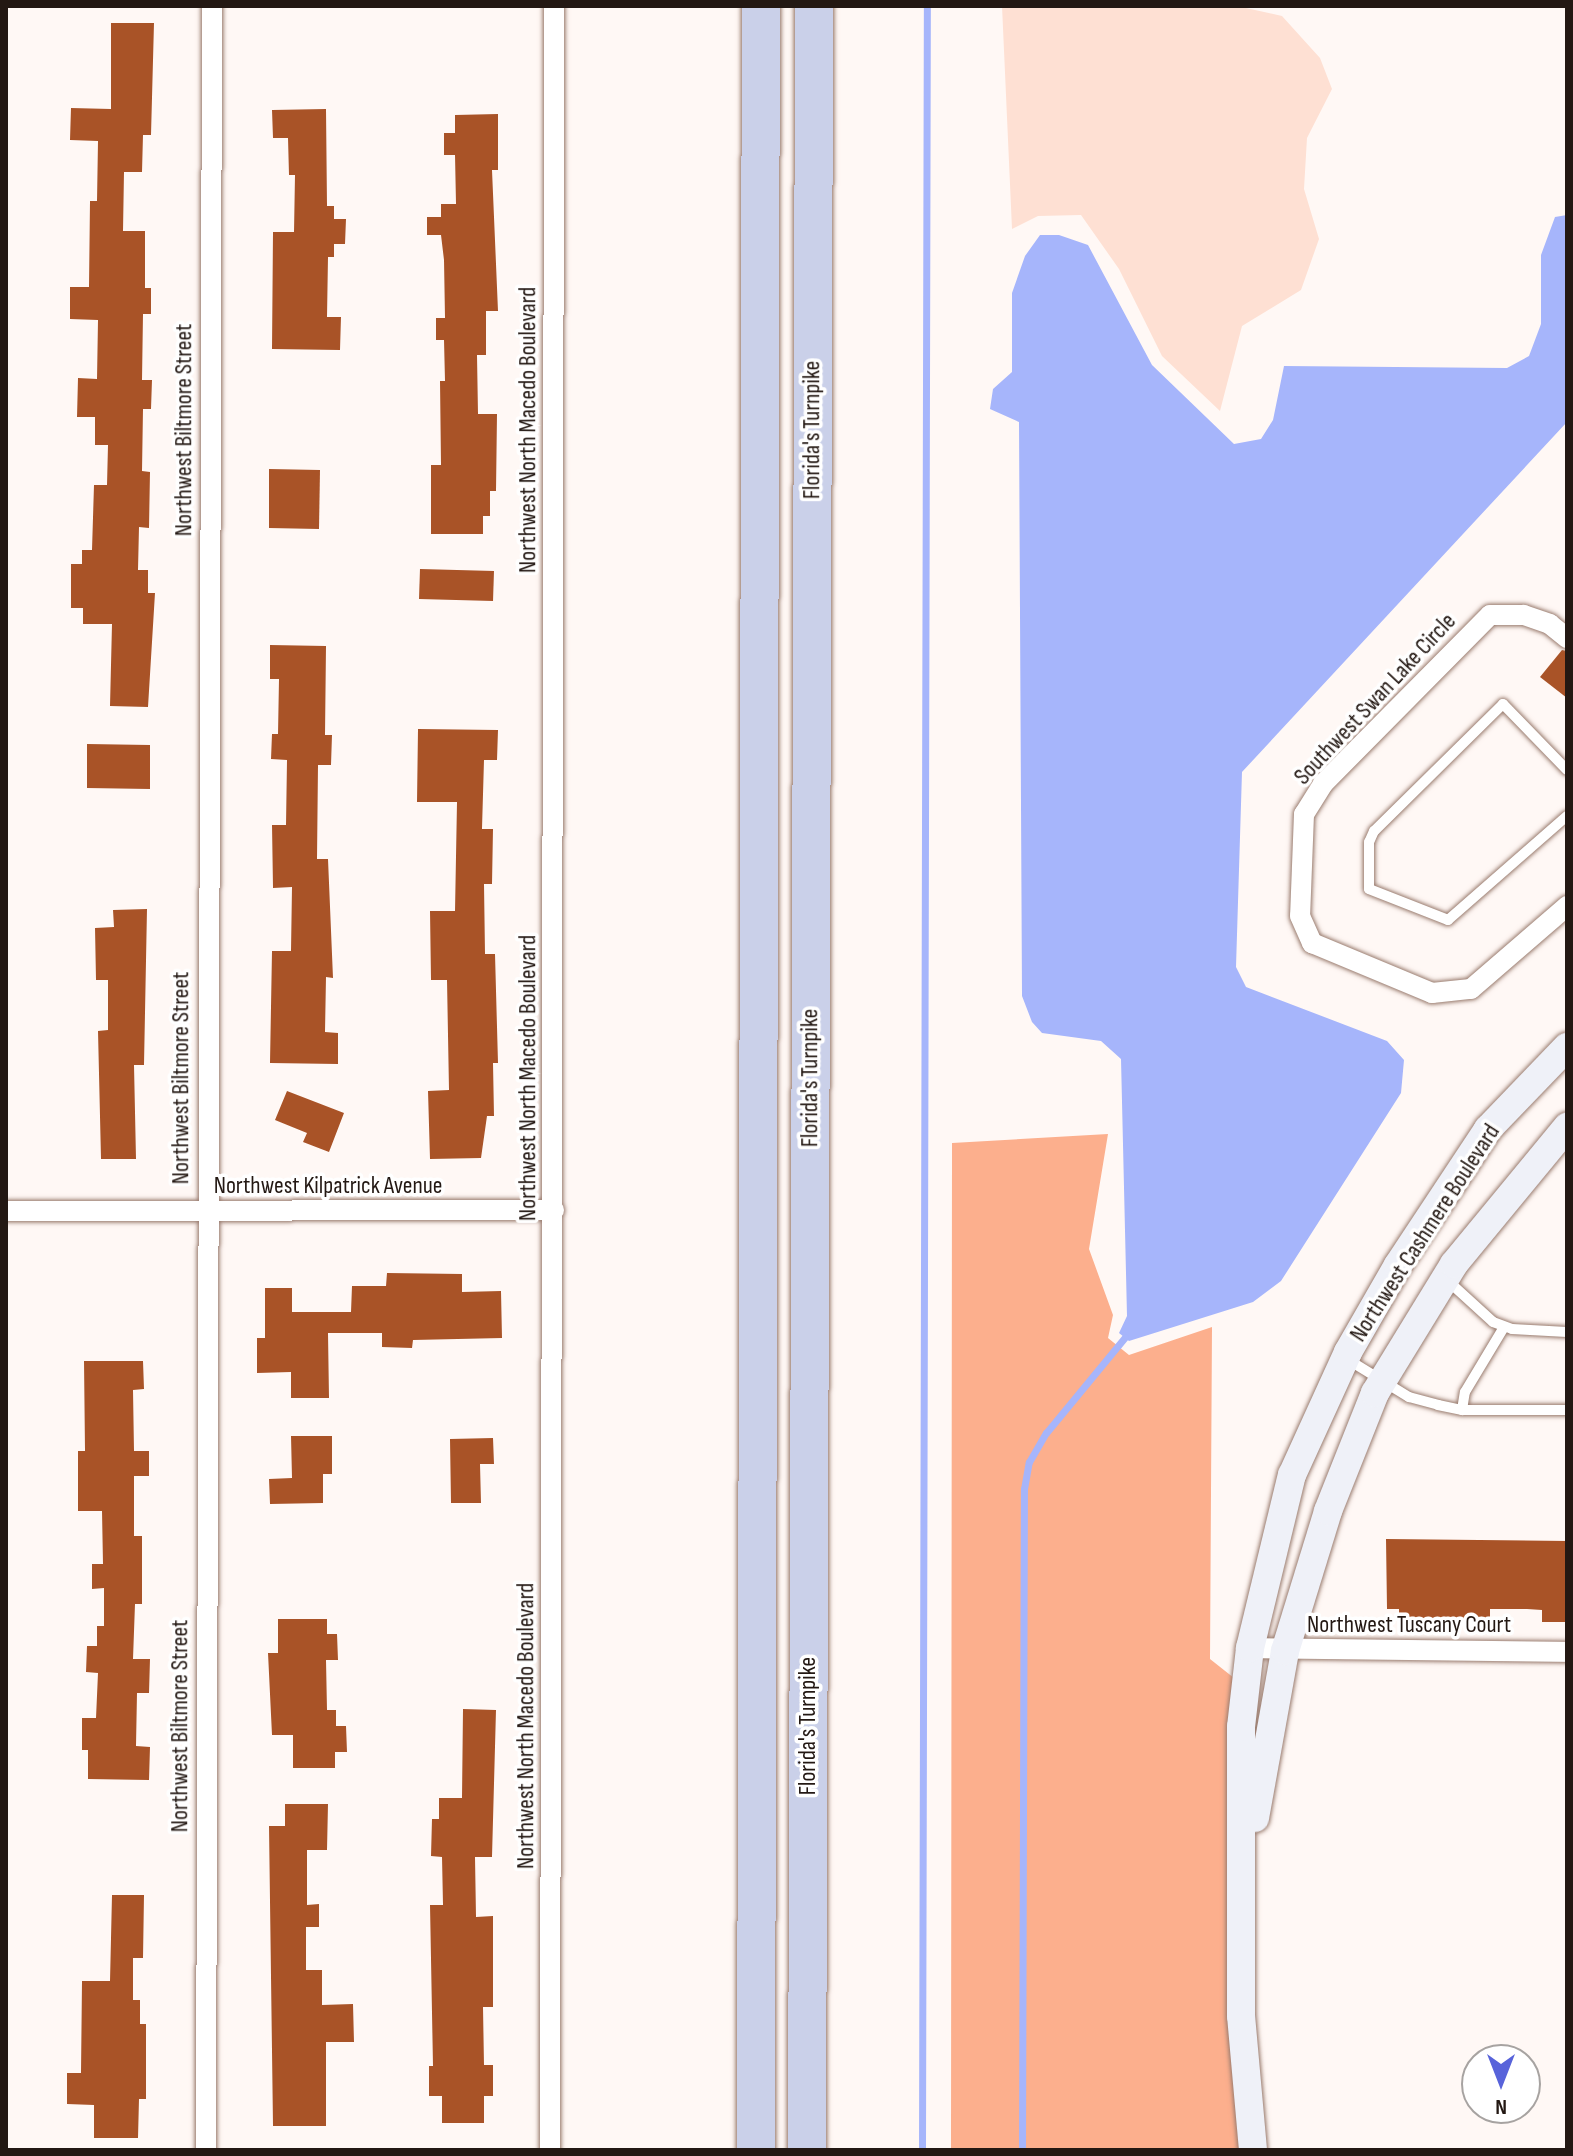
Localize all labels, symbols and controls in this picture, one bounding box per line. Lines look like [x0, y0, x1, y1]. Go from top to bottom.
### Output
street label: Northwest North Macedo Boulevard [514, 287, 542, 573]
street label: Northwest Biltmore Street [170, 324, 198, 536]
street label: Florida's Turnpike [798, 361, 826, 499]
street label: Southwest Swan Lake Circle [1288, 607, 1462, 791]
street label: Northwest North Macedo Boulevard [514, 935, 542, 1221]
street label: Northwest Biltmore Street [167, 972, 195, 1184]
street label: Florida's Turnpike [796, 1009, 824, 1147]
street label: Northwest Cashmere Boulevard [1344, 1119, 1506, 1347]
street label: Northwest Kilpatrick Avenue [214, 1172, 442, 1200]
street label: Northwest North Macedo Boulevard [512, 1583, 540, 1869]
street label: Northwest Tuscany Court [1307, 1611, 1511, 1639]
street label: Northwest Biltmore Street [166, 1620, 194, 1832]
street label: Florida's Turnpike [794, 1657, 822, 1795]
north arrow [1461, 2044, 1541, 2124]
text: N [1495, 2093, 1507, 2120]

